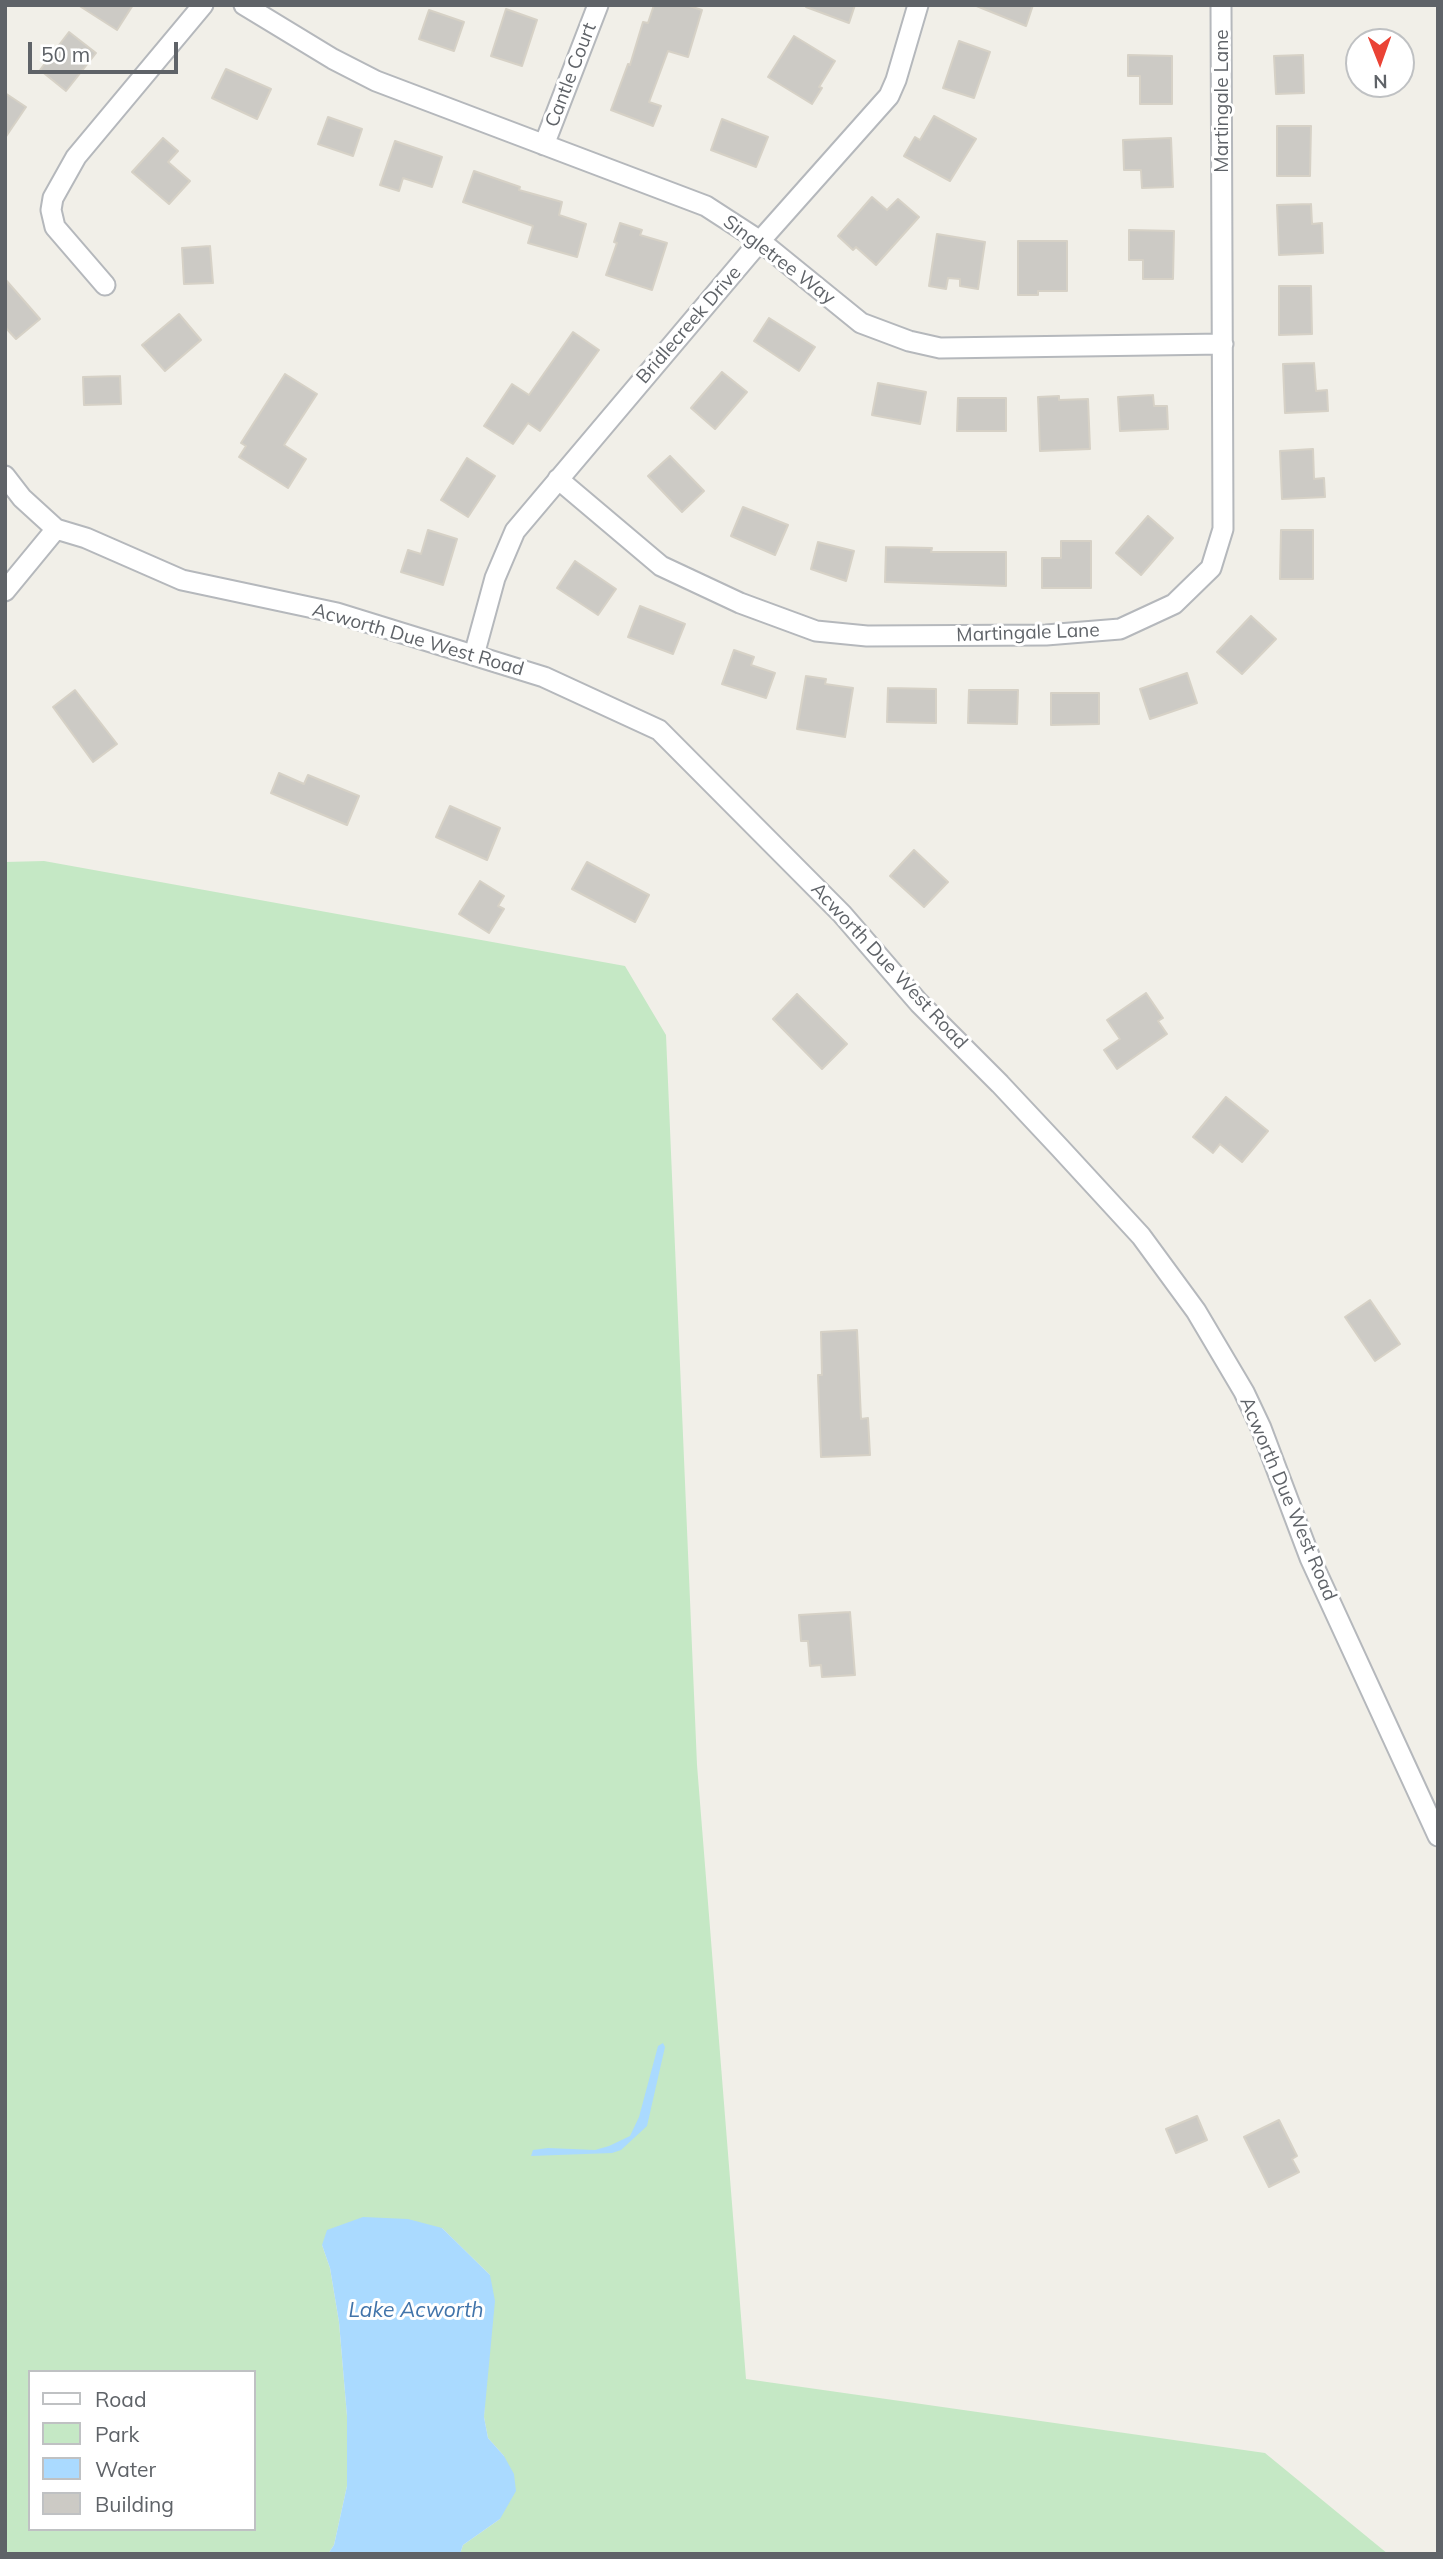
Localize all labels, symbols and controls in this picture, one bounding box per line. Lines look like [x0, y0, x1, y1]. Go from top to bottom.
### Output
street label: Cantle Court [541, 20, 601, 130]
scale bar [32, 28, 182, 72]
north arrow [1345, 28, 1415, 98]
street label: Martingale Lane [1211, 29, 1233, 173]
text: 50 m [41, 41, 90, 67]
text: N [1373, 70, 1388, 94]
street label: Singletree Way [719, 210, 839, 310]
street label: Bridlecreek Drive [632, 262, 746, 388]
street label: Acworth Due West Road [310, 599, 526, 681]
street label: Martingale Lane [956, 619, 1100, 647]
street label: Acworth Due West Road [806, 878, 972, 1054]
street label: Acworth Due West Road [1235, 1394, 1341, 1604]
water label: Lake Acworth [348, 2298, 484, 2324]
legend [28, 2370, 256, 2531]
text: Road [95, 2386, 146, 2412]
text: Park [95, 2421, 139, 2447]
text: Water [95, 2456, 156, 2482]
text: Building [95, 2491, 174, 2517]

